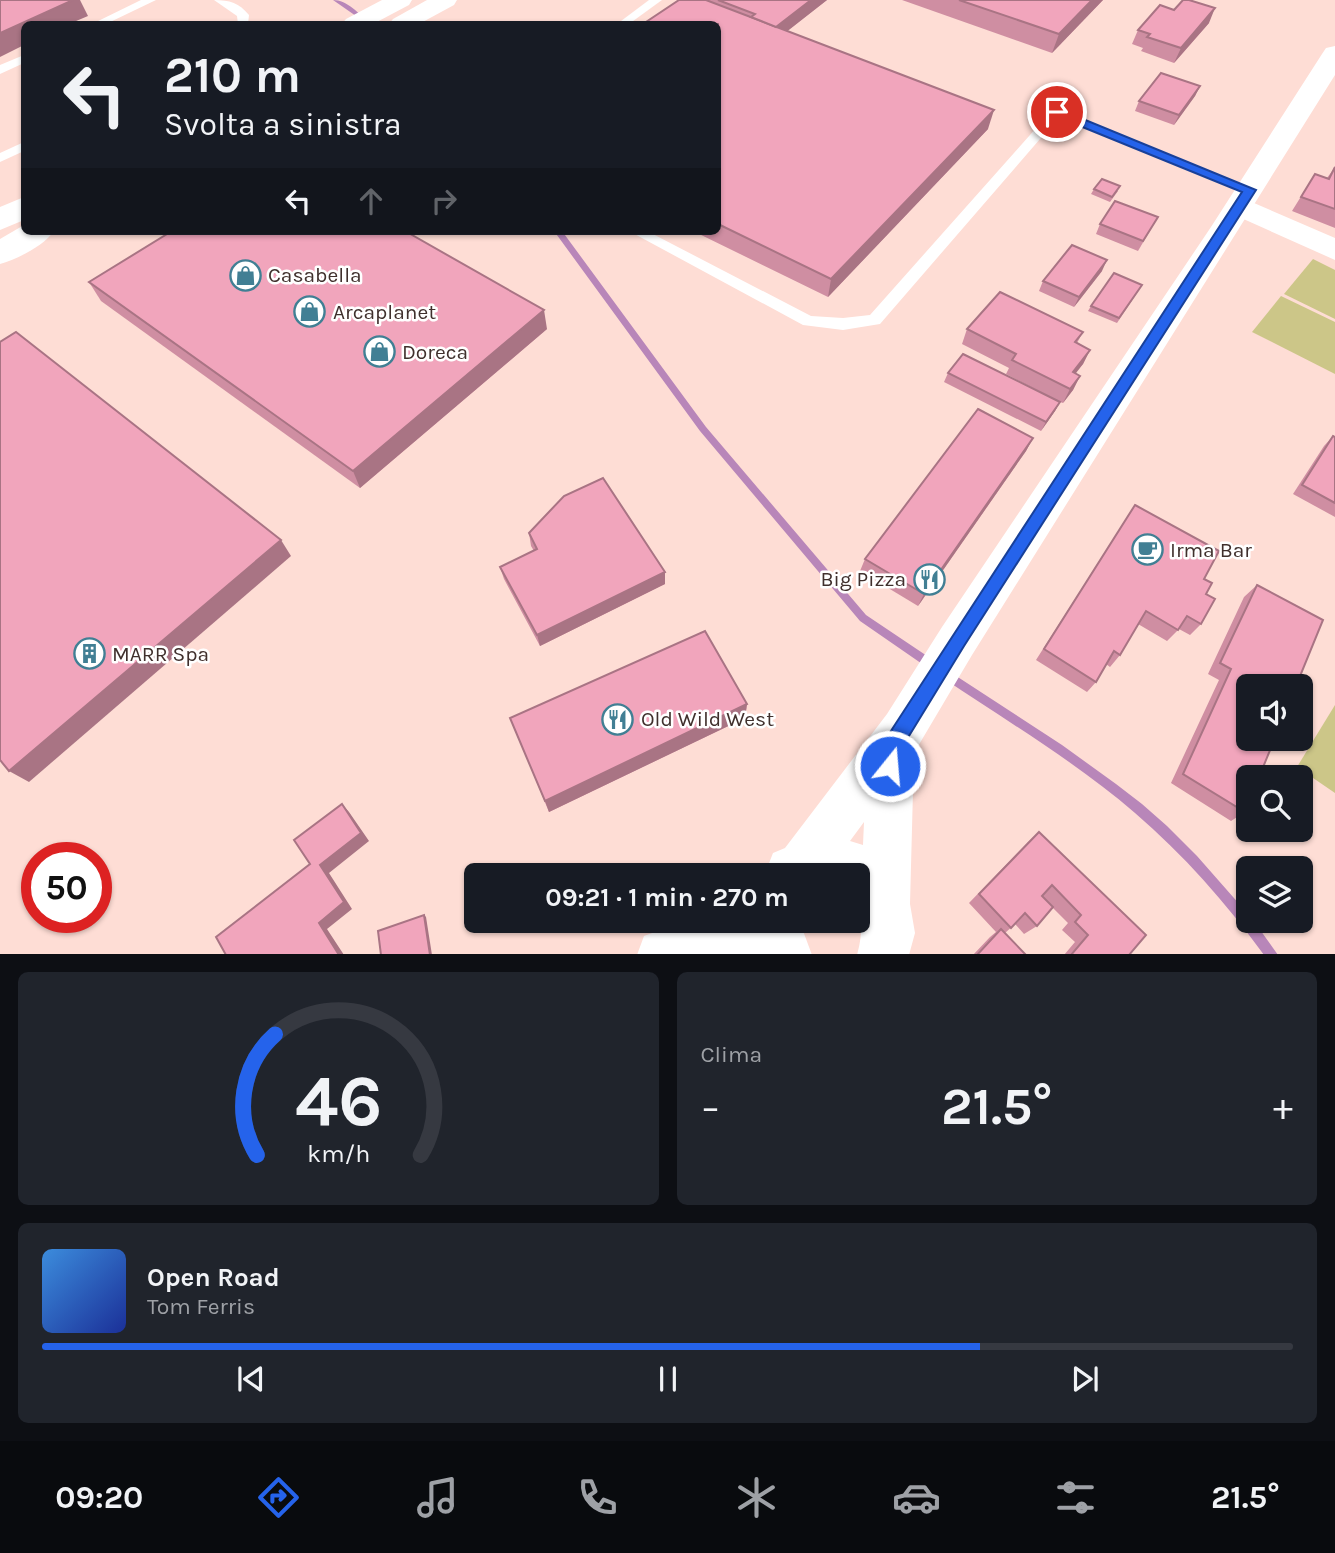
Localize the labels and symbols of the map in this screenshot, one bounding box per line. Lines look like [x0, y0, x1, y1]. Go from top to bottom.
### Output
pin [1027, 82, 1087, 142]
shop icon: Casabella [228, 258, 262, 292]
place label: Casabella [268, 263, 362, 287]
shop icon: Arcaplanet [293, 295, 327, 329]
place label: Arcaplanet [333, 300, 436, 324]
shop icon: Doreca [362, 335, 396, 369]
place label: Doreca [402, 340, 468, 364]
cafe icon: Irma Bar [1130, 533, 1164, 567]
place label: Irma Bar [1170, 538, 1252, 562]
restaurant icon: Big Pizza [912, 562, 946, 596]
place label: Big Pizza [820, 567, 906, 591]
building icon: MARR Spa [72, 637, 106, 671]
place label: MARR Spa [112, 642, 209, 666]
restaurant icon: Old Wild West [601, 702, 635, 736]
place label: Old Wild West [641, 707, 774, 731]
position arrow [853, 729, 927, 803]
speed limit sign: 50 [21, 842, 112, 933]

